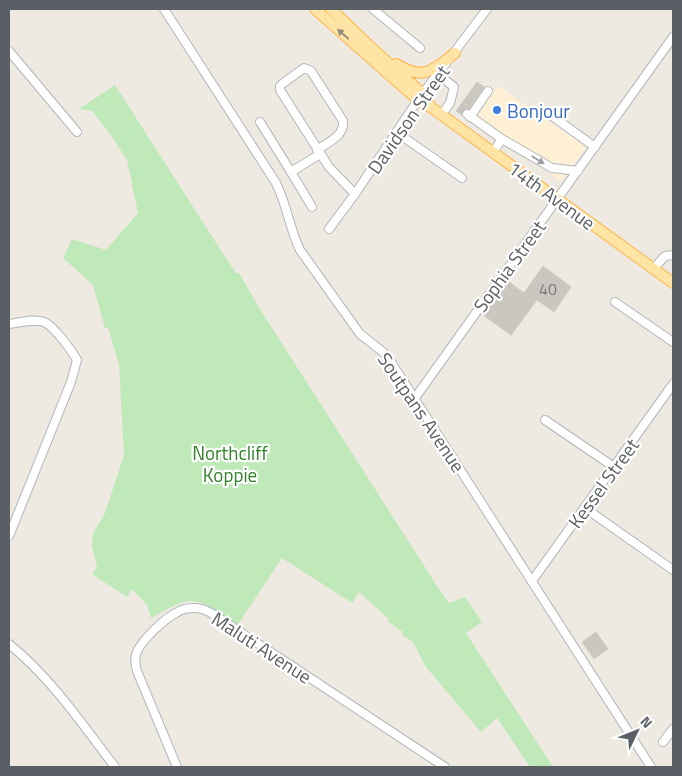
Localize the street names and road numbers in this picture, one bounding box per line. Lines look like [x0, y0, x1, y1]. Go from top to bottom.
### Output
street label: Davidson Street [360, 58, 457, 179]
street label: 14th Avenue [502, 153, 602, 237]
street label: Sophia Street [466, 214, 552, 318]
street label: Soutpans Avenue [371, 346, 473, 478]
street label: Kessel Street [560, 432, 646, 534]
street label: Maluti Avenue [206, 604, 318, 690]

